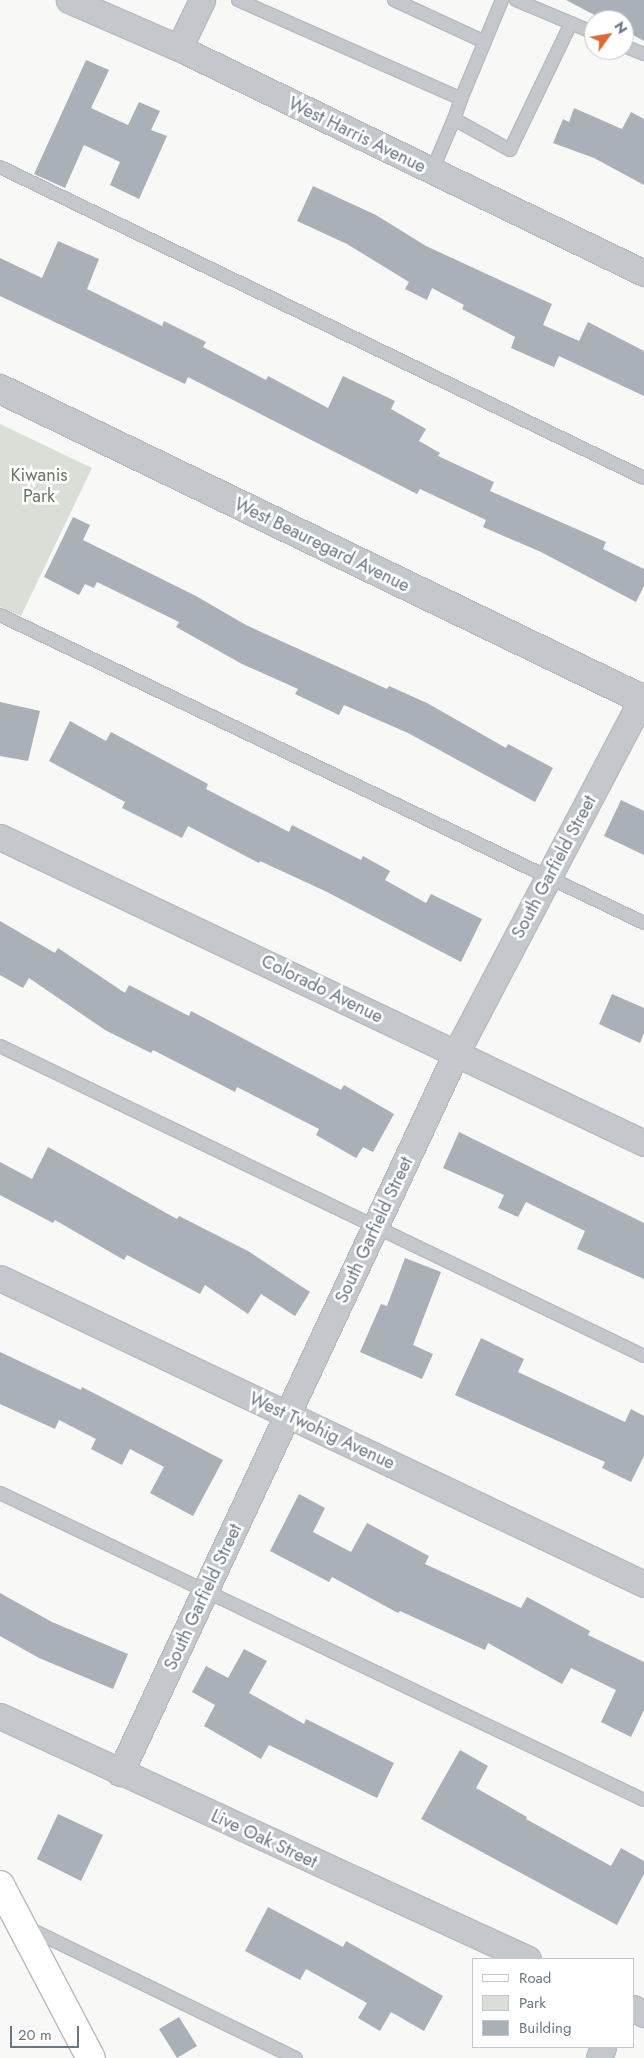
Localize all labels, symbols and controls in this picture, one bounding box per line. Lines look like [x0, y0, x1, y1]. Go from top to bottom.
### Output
north arrow [584, 10, 634, 60]
text: N [609, 18, 632, 38]
street label: West Harris Avenue [285, 92, 429, 178]
park label: Kiwanis Park [10, 465, 68, 508]
street label: West Beauregard Avenue [231, 493, 413, 597]
street label: South Garfield Street [507, 792, 601, 942]
street label: Colorado Avenue [258, 950, 386, 1028]
street label: South Garfield Street [331, 1153, 417, 1307]
street label: West Twohig Avenue [246, 1388, 398, 1474]
street label: South Garfield Street [160, 1520, 246, 1674]
street label: Live Oak Street [208, 1805, 320, 1873]
legend [472, 1958, 634, 2048]
text: Road [519, 1967, 551, 1989]
text: Park [519, 1992, 546, 2014]
scale bar [12, 2016, 81, 2048]
text: Building [519, 2017, 571, 2039]
text: 20 m [18, 2024, 52, 2046]

